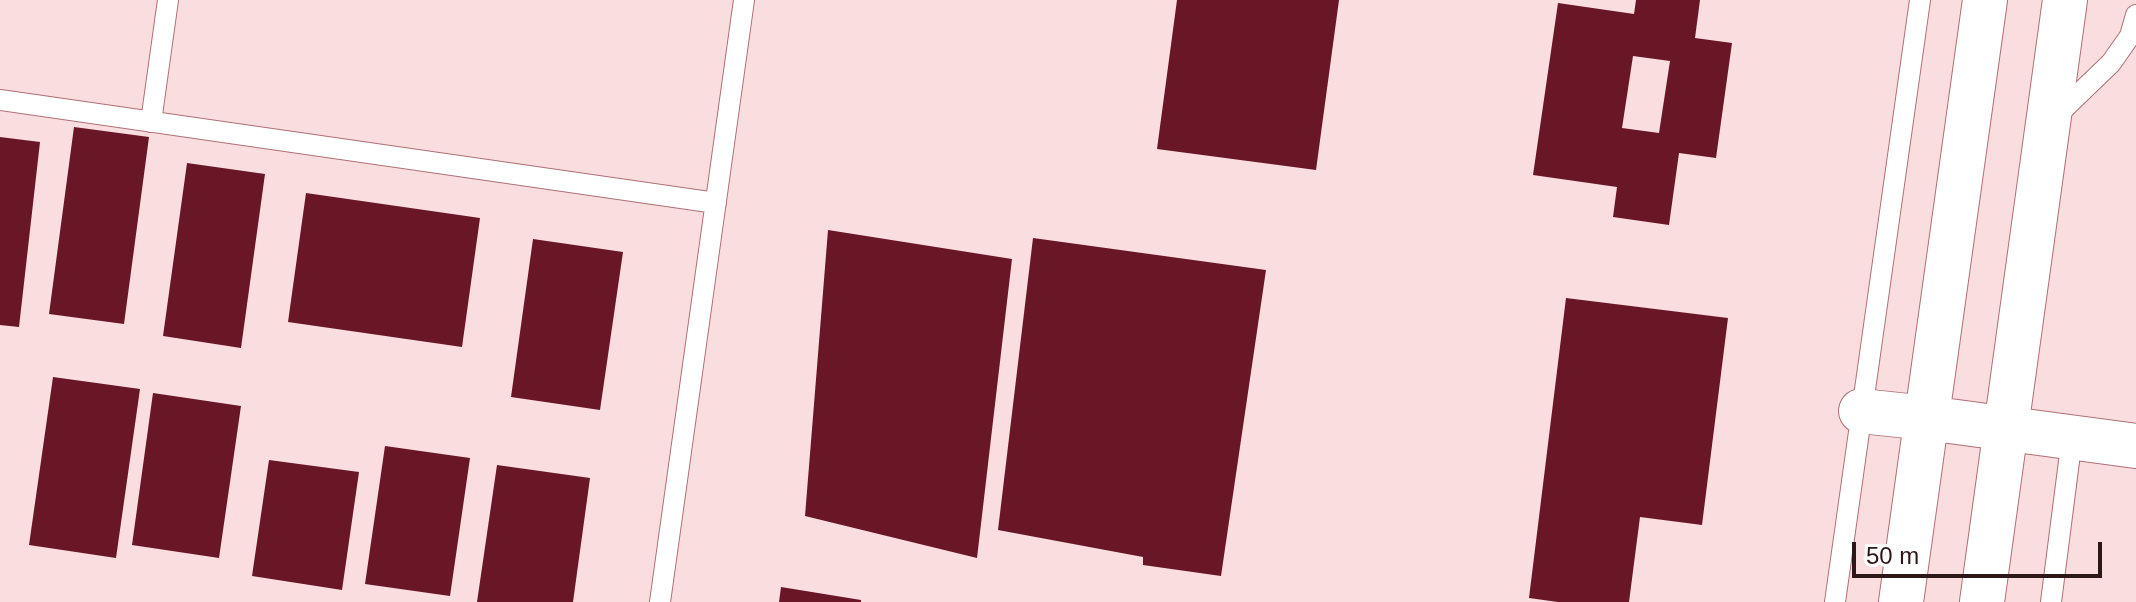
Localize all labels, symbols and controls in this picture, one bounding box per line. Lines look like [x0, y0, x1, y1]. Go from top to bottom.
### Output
scale bar [1856, 526, 2106, 576]
text: 50 m [1866, 542, 1919, 569]

